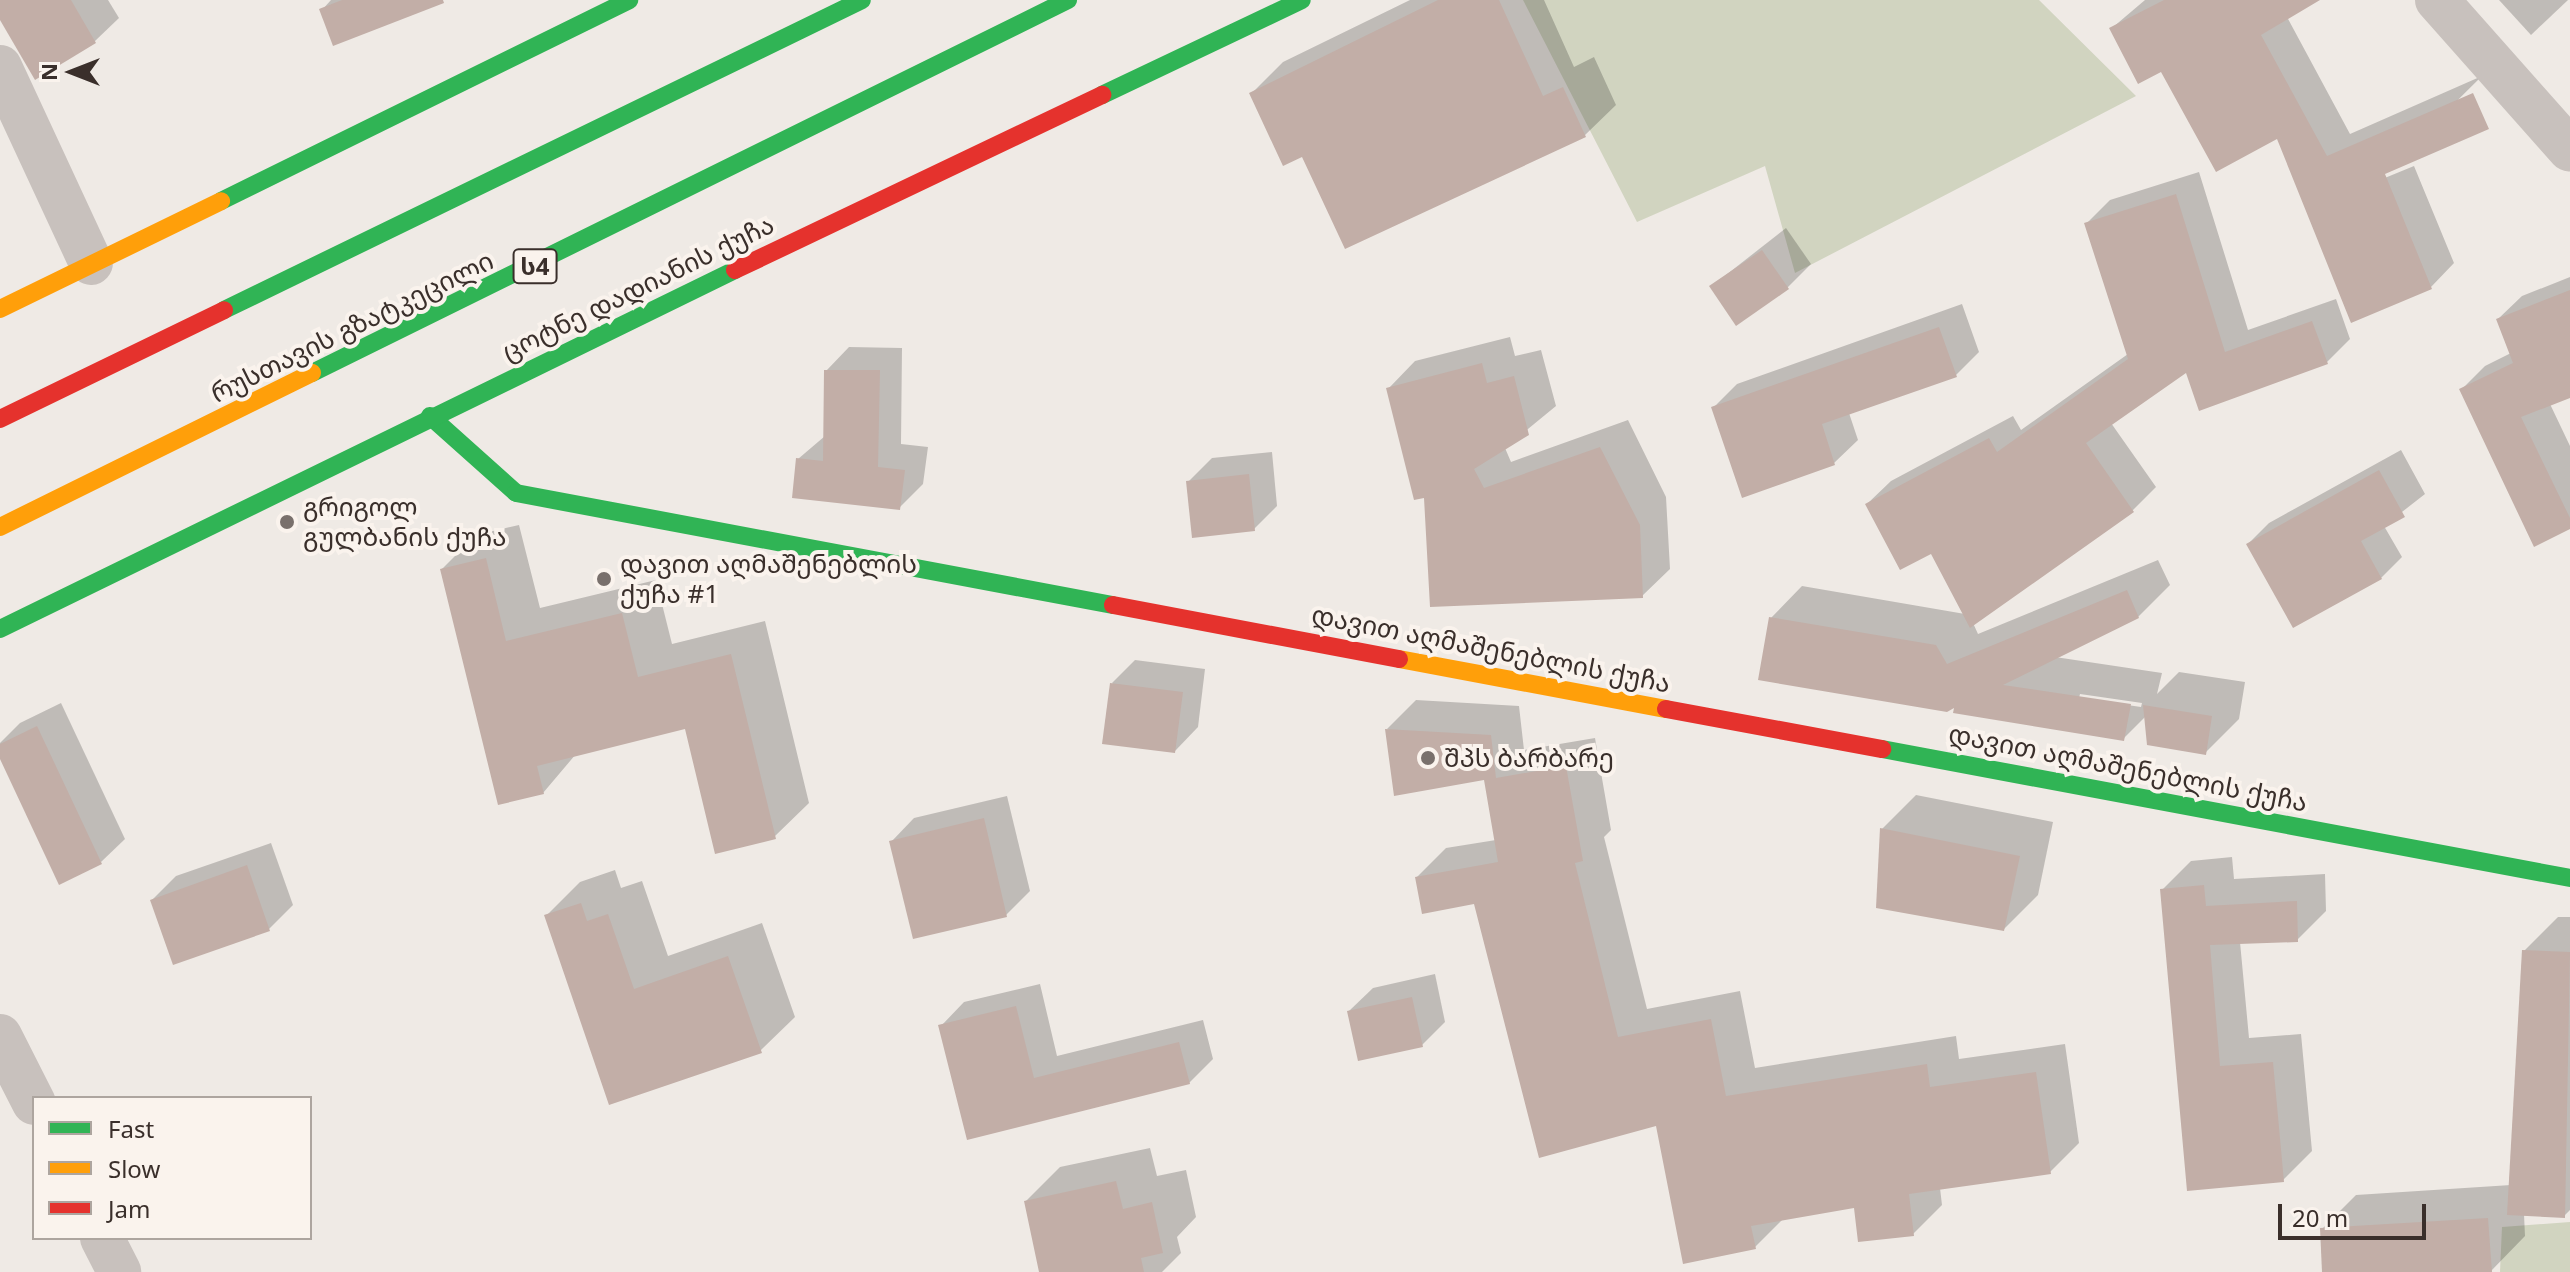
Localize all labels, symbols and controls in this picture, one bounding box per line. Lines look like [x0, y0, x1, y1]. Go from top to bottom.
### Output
north arrow [32, 32, 112, 112]
text: N [33, 63, 63, 81]
street label: ცოტნე დადიანის ქუჩა [497, 209, 779, 367]
street label: რუსთავის გზატკეცილი [206, 245, 498, 409]
road number: ს4 [511, 246, 559, 286]
place label: გრიგოლ გულბანის ქუჩა [303, 491, 506, 552]
marker: გრიგოლ გულბანის ქუჩა [278, 513, 296, 531]
place label: დავით აღმაშენებლის ქუჩა #1 [620, 548, 917, 610]
marker: დავით აღმაშენებლის ქუჩა #1 [595, 570, 613, 588]
street label: დავით აღმაშენებლის ქუჩა [1309, 599, 1673, 699]
street label: დავით აღმაშენებლის ქუჩა [1946, 718, 2310, 818]
place label: შპს ბარბარე [1444, 742, 1614, 774]
marker: შპს ბარბარე [1419, 749, 1437, 767]
legend [32, 1096, 312, 1240]
text: Fast [108, 1112, 154, 1145]
text: Slow [108, 1152, 160, 1185]
scale bar [2282, 1188, 2430, 1238]
text: Jam [108, 1192, 150, 1225]
text: 20 m [2292, 1201, 2348, 1234]

